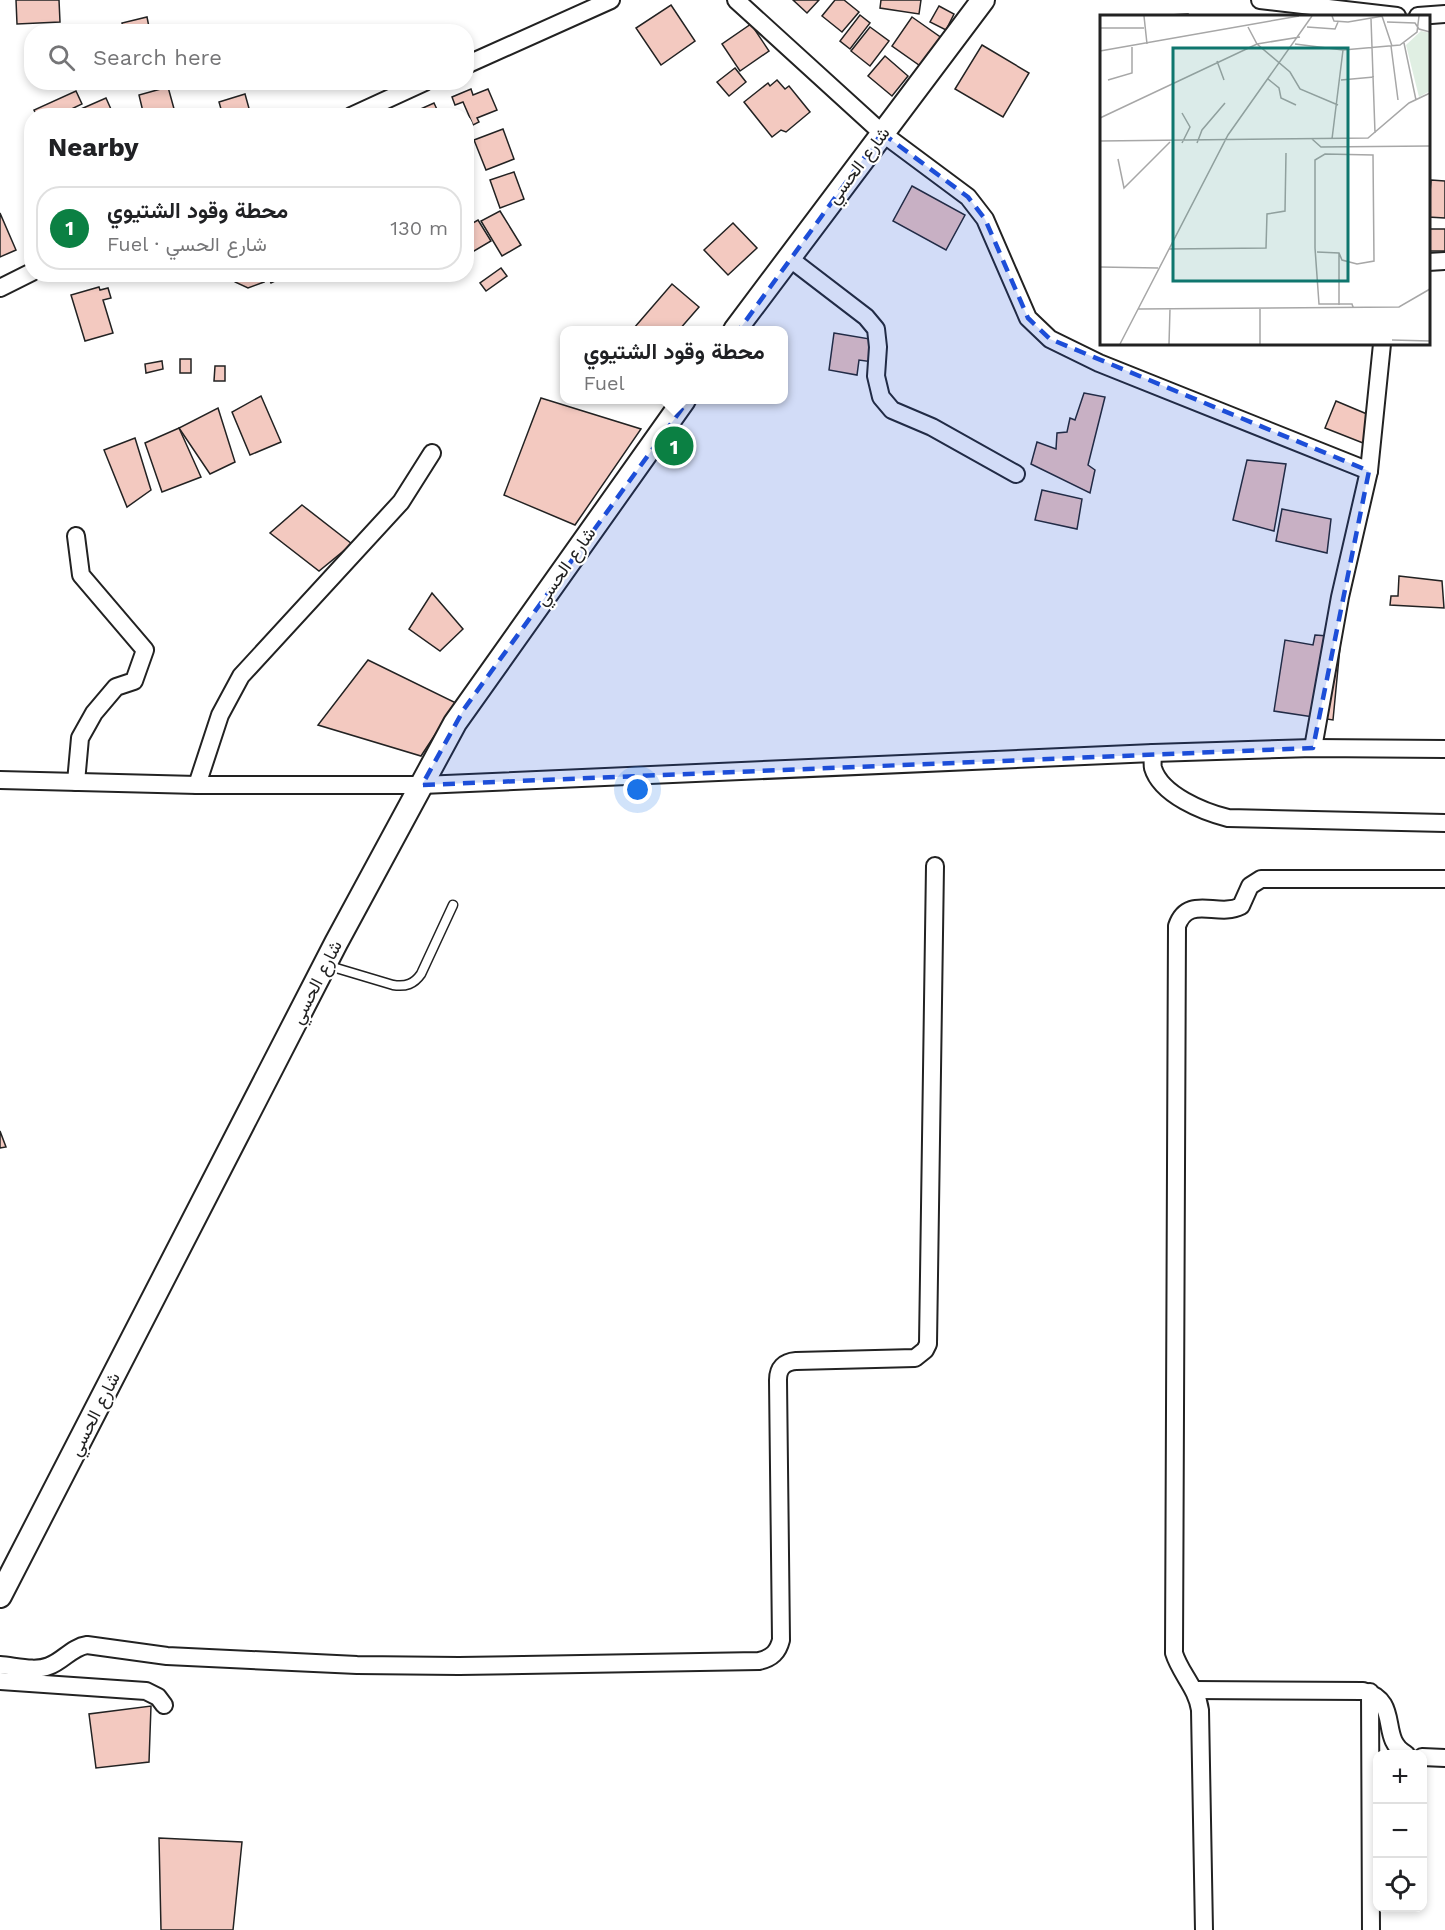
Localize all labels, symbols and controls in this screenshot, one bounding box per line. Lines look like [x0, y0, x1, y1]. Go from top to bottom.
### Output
inset map [1100, 15, 1430, 345]
search box [24, 24, 474, 90]
icon: search [45, 41, 78, 74]
text: Search here [93, 45, 222, 70]
street label: شارع الحسي [822, 122, 898, 211]
text: Nearby [48, 132, 139, 162]
text: محطة وقود الشتيوي [107, 198, 288, 223]
text: 1 [65, 216, 74, 240]
text: 130 m [390, 216, 448, 240]
text: Fuel · شارع الحسي [107, 232, 267, 256]
popup [560, 326, 788, 404]
text: محطة وقود الشتيوي [583, 339, 765, 364]
text: Fuel [583, 371, 625, 395]
pin: 1 [654, 424, 694, 468]
street label: شارع الحسي [530, 523, 604, 612]
your location [623, 775, 652, 804]
street label: شارع الحسي [286, 937, 350, 1030]
street label: شارع الحسي [64, 1369, 128, 1462]
map controls [1373, 1750, 1427, 1912]
button: + [1373, 1750, 1427, 1804]
button: − [1373, 1804, 1427, 1858]
button: locate [1373, 1858, 1427, 1912]

